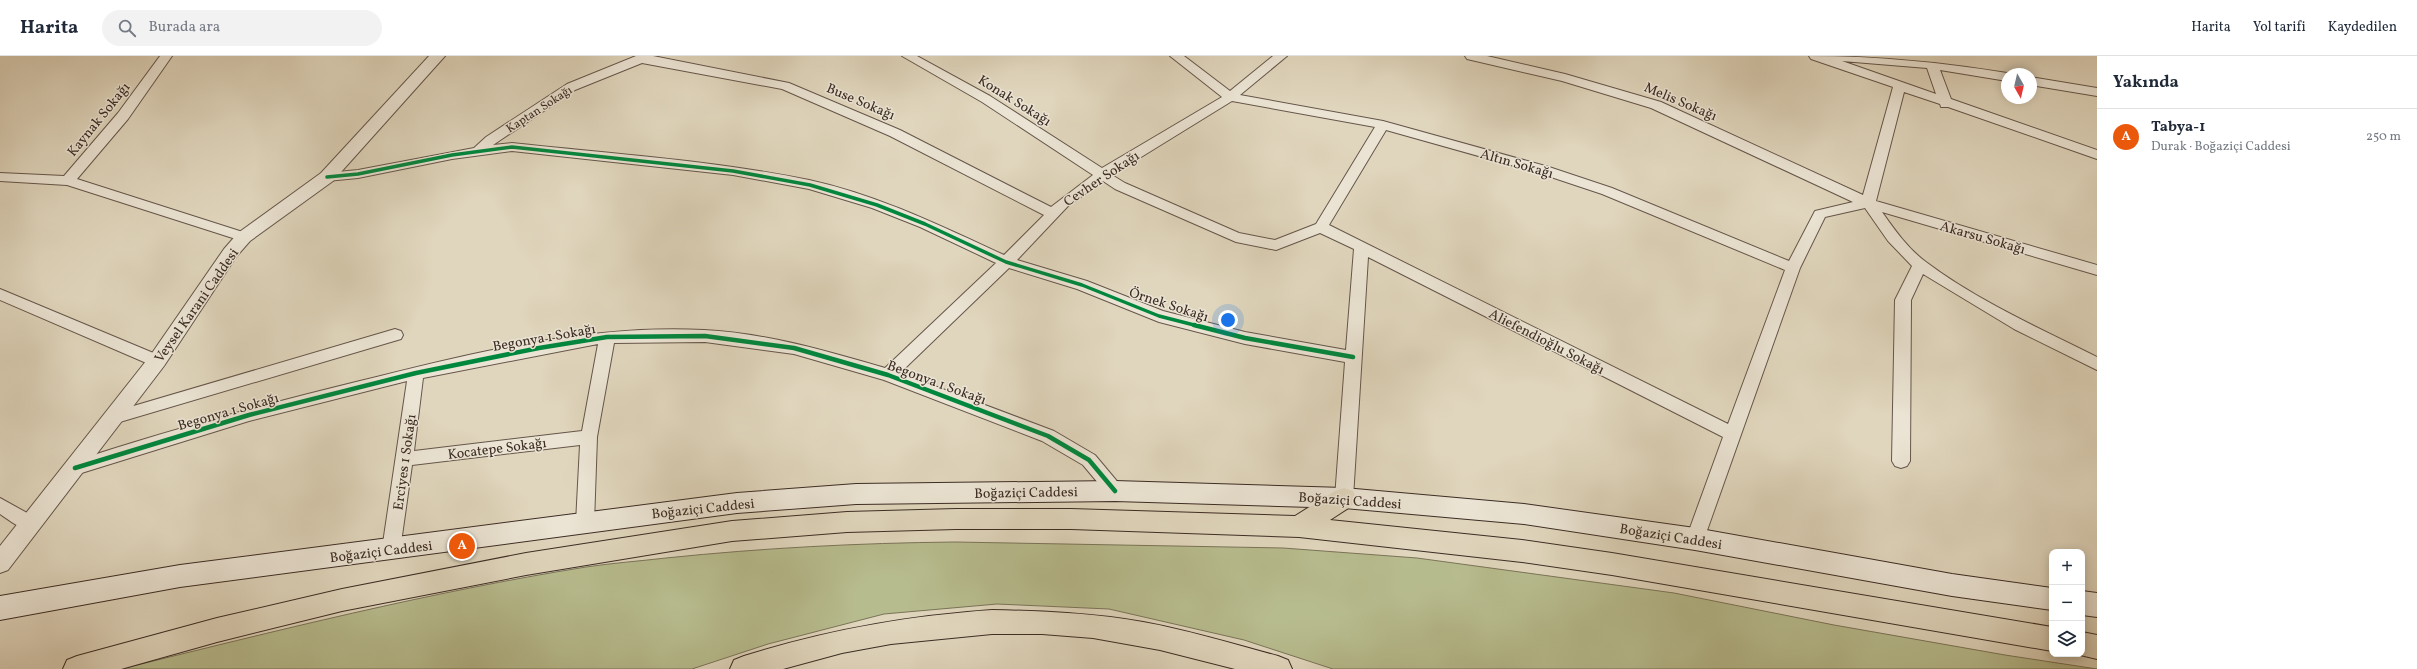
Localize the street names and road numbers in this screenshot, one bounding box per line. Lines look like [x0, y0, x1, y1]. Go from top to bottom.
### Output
street label: Konak Sokağı [974, 71, 1054, 131]
street label: Melis Sokağı [1641, 78, 1720, 126]
street label: Kaynak Sokağı [63, 79, 135, 161]
street label: Buse Sokağı [823, 79, 898, 125]
street label: Kaptan Sokağı [503, 82, 576, 137]
street label: Altın Sokağı [1478, 145, 1555, 184]
street label: Cevher Sokağı [1060, 147, 1143, 212]
street label: Akarsu Sokağı [1938, 217, 2028, 260]
street label: Veysel Karani Caddesi [151, 245, 244, 367]
street label: Örnek Sokağı [1126, 284, 1211, 327]
street label: Aliefendioğlu Sokağı [1485, 305, 1607, 380]
street label: Begonya 1 Sokağı [491, 320, 597, 357]
street label: Begonya 1 Sokağı [884, 357, 989, 410]
street label: Begonya 1 Sokağı [176, 389, 281, 436]
street label: Erciyes 1 Sokağı [389, 413, 422, 511]
street label: Kocatepe Sokağı [447, 434, 548, 465]
street label: Boğaziçi Caddesi [974, 483, 1078, 504]
street label: Boğaziçi Caddesi [1298, 488, 1402, 515]
street label: Boğaziçi Caddesi [651, 495, 756, 524]
street label: Boğaziçi Caddesi [1618, 520, 1723, 555]
street label: Boğaziçi Caddesi [329, 537, 434, 568]

